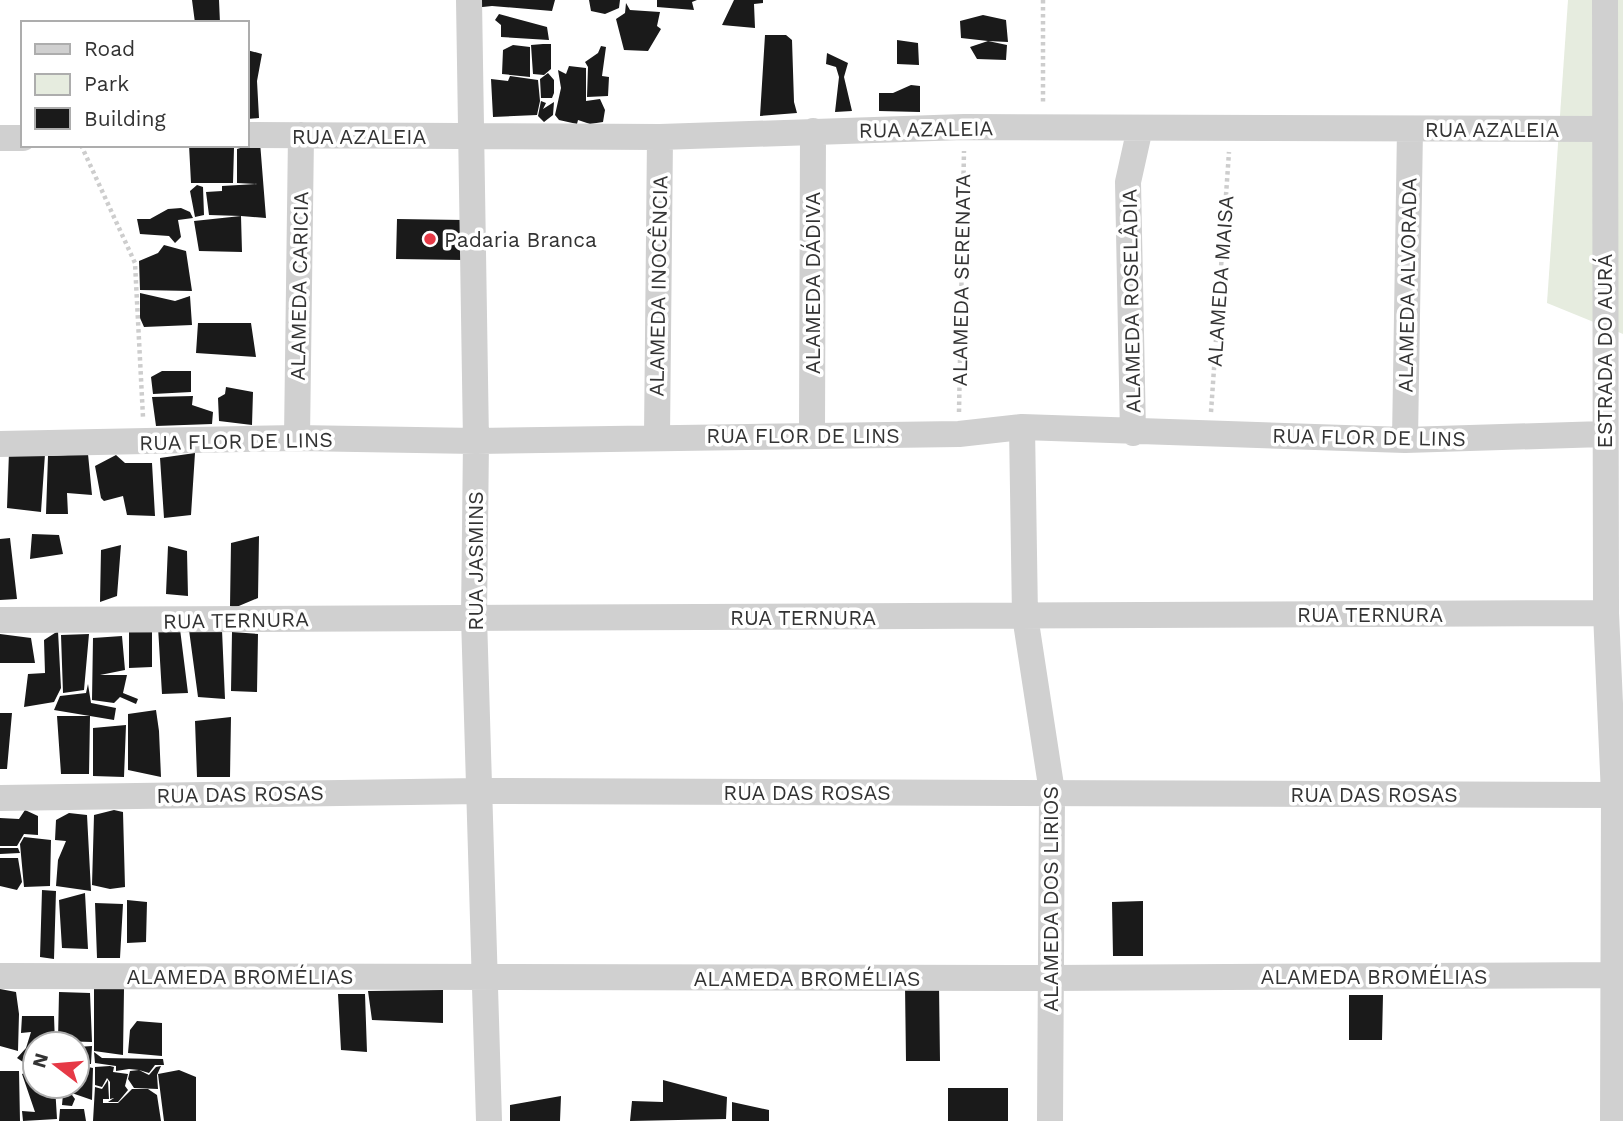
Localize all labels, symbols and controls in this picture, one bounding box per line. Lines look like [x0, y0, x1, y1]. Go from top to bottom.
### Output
legend [21, 21, 248, 147]
text: Road [84, 36, 135, 61]
text: Park [84, 71, 129, 96]
text: Building [84, 106, 166, 131]
street label: RUA AZALEIA [858, 115, 994, 143]
street label: RUA AZALEIA [1425, 117, 1559, 142]
street label: RUA AZALEIA [292, 124, 426, 149]
street label: ALAMEDA SERENATA [947, 173, 975, 387]
street label: ALAMEDA INOCÊNCIA [644, 175, 672, 397]
street label: ALAMEDA ALVORADA [1393, 177, 1421, 393]
street label: ALAMEDA ROSELÂDIA [1117, 188, 1145, 413]
street label: ALAMEDA CARICIA [285, 191, 313, 381]
street label: ALAMEDA DÁDIVA [800, 192, 825, 374]
street label: ALAMEDA MAISA [1202, 194, 1238, 367]
place label: Padaria Branca [444, 227, 597, 252]
marker: Padaria Branca [422, 231, 438, 247]
street label: ESTRADA DO AURÁ [1592, 253, 1617, 448]
street label: RUA FLOR DE LINS [706, 423, 900, 448]
street label: RUA FLOR DE LINS [1272, 423, 1466, 451]
street label: RUA FLOR DE LINS [139, 427, 333, 455]
street label: RUA JASMINS [463, 491, 488, 631]
street label: RUA TERNURA [1297, 602, 1443, 627]
street label: RUA TERNURA [730, 605, 876, 630]
street label: RUA TERNURA [163, 606, 309, 634]
street label: RUA DAS ROSAS [156, 780, 324, 808]
street label: RUA DAS ROSAS [723, 780, 891, 805]
street label: RUA DAS ROSAS [1290, 782, 1458, 807]
street label: ALAMEDA DOS LIRIOS [1038, 786, 1063, 1012]
street label: ALAMEDA BROMÉLIAS [127, 964, 354, 989]
street label: ALAMEDA BROMÉLIAS [1261, 964, 1488, 989]
street label: ALAMEDA BROMÉLIAS [694, 966, 921, 991]
north arrow [21, 1030, 91, 1100]
text: N [27, 1051, 53, 1070]

